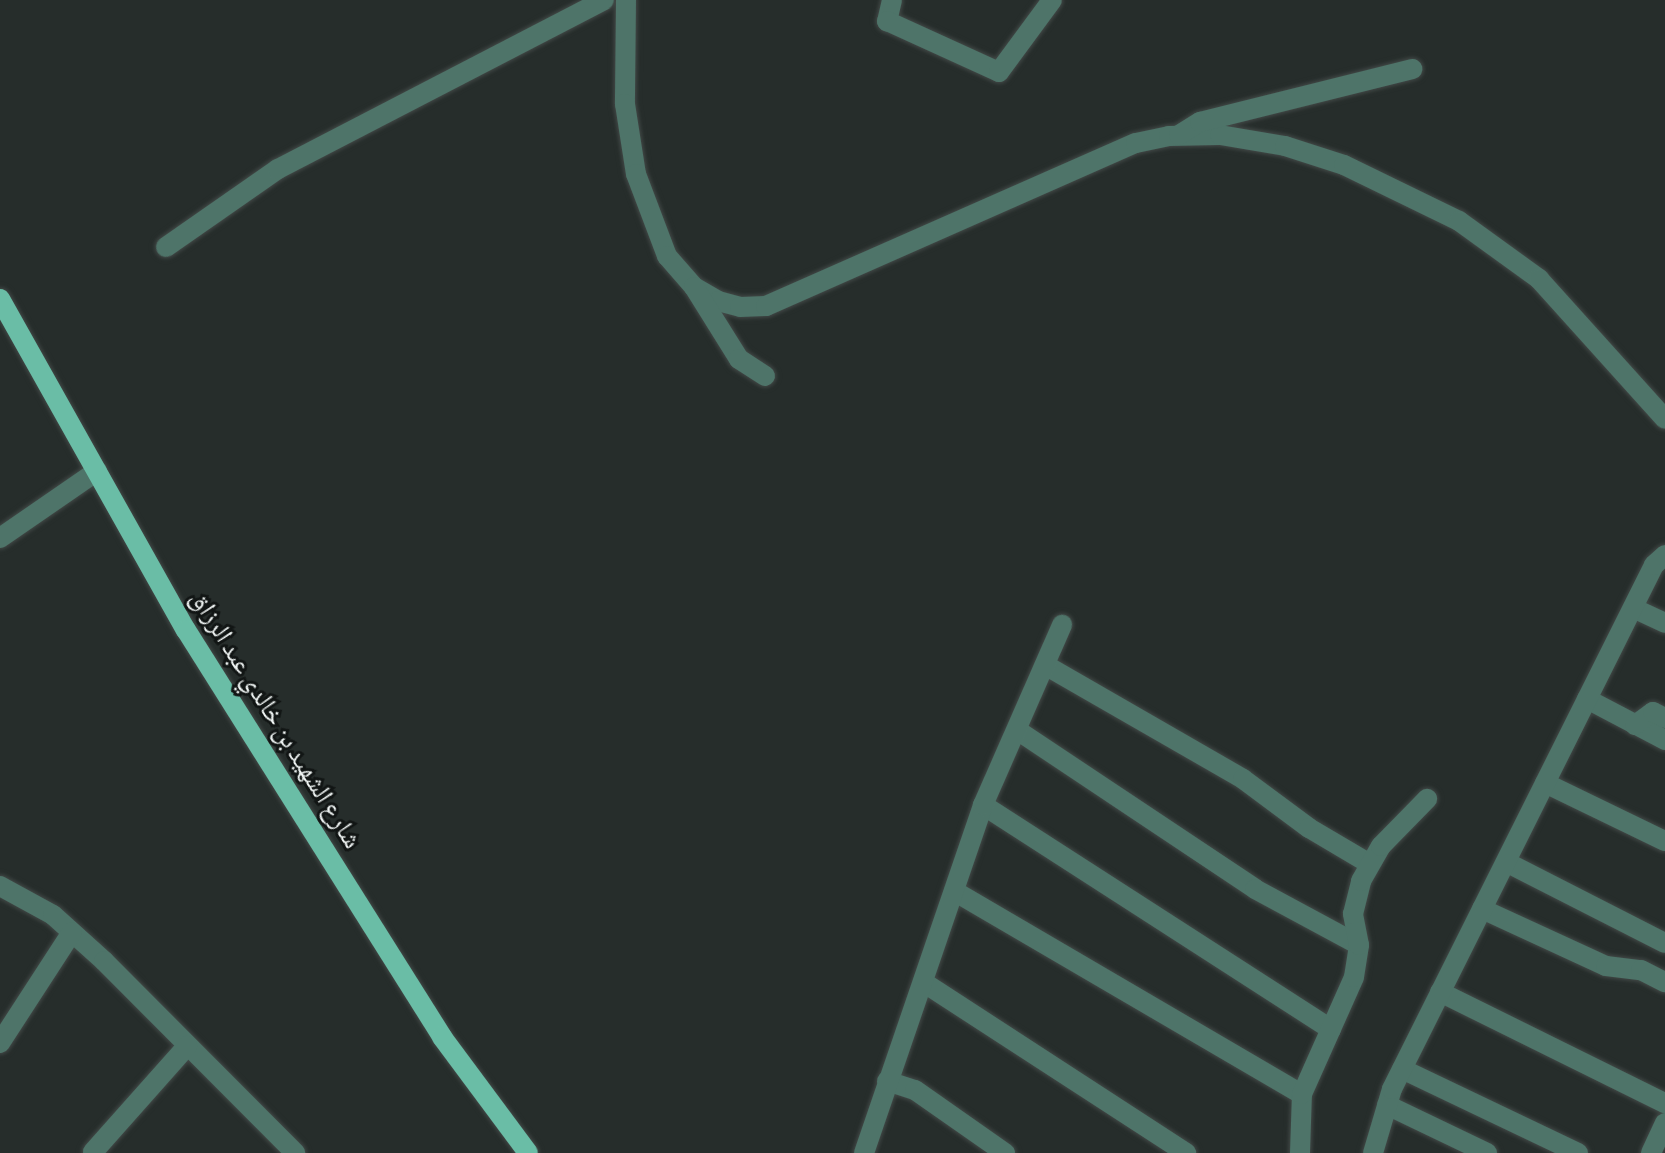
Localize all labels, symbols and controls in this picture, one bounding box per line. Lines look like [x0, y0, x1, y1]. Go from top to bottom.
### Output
street label: شارع الشهيد بن خالدي عبد الرزاق [183, 585, 367, 855]

